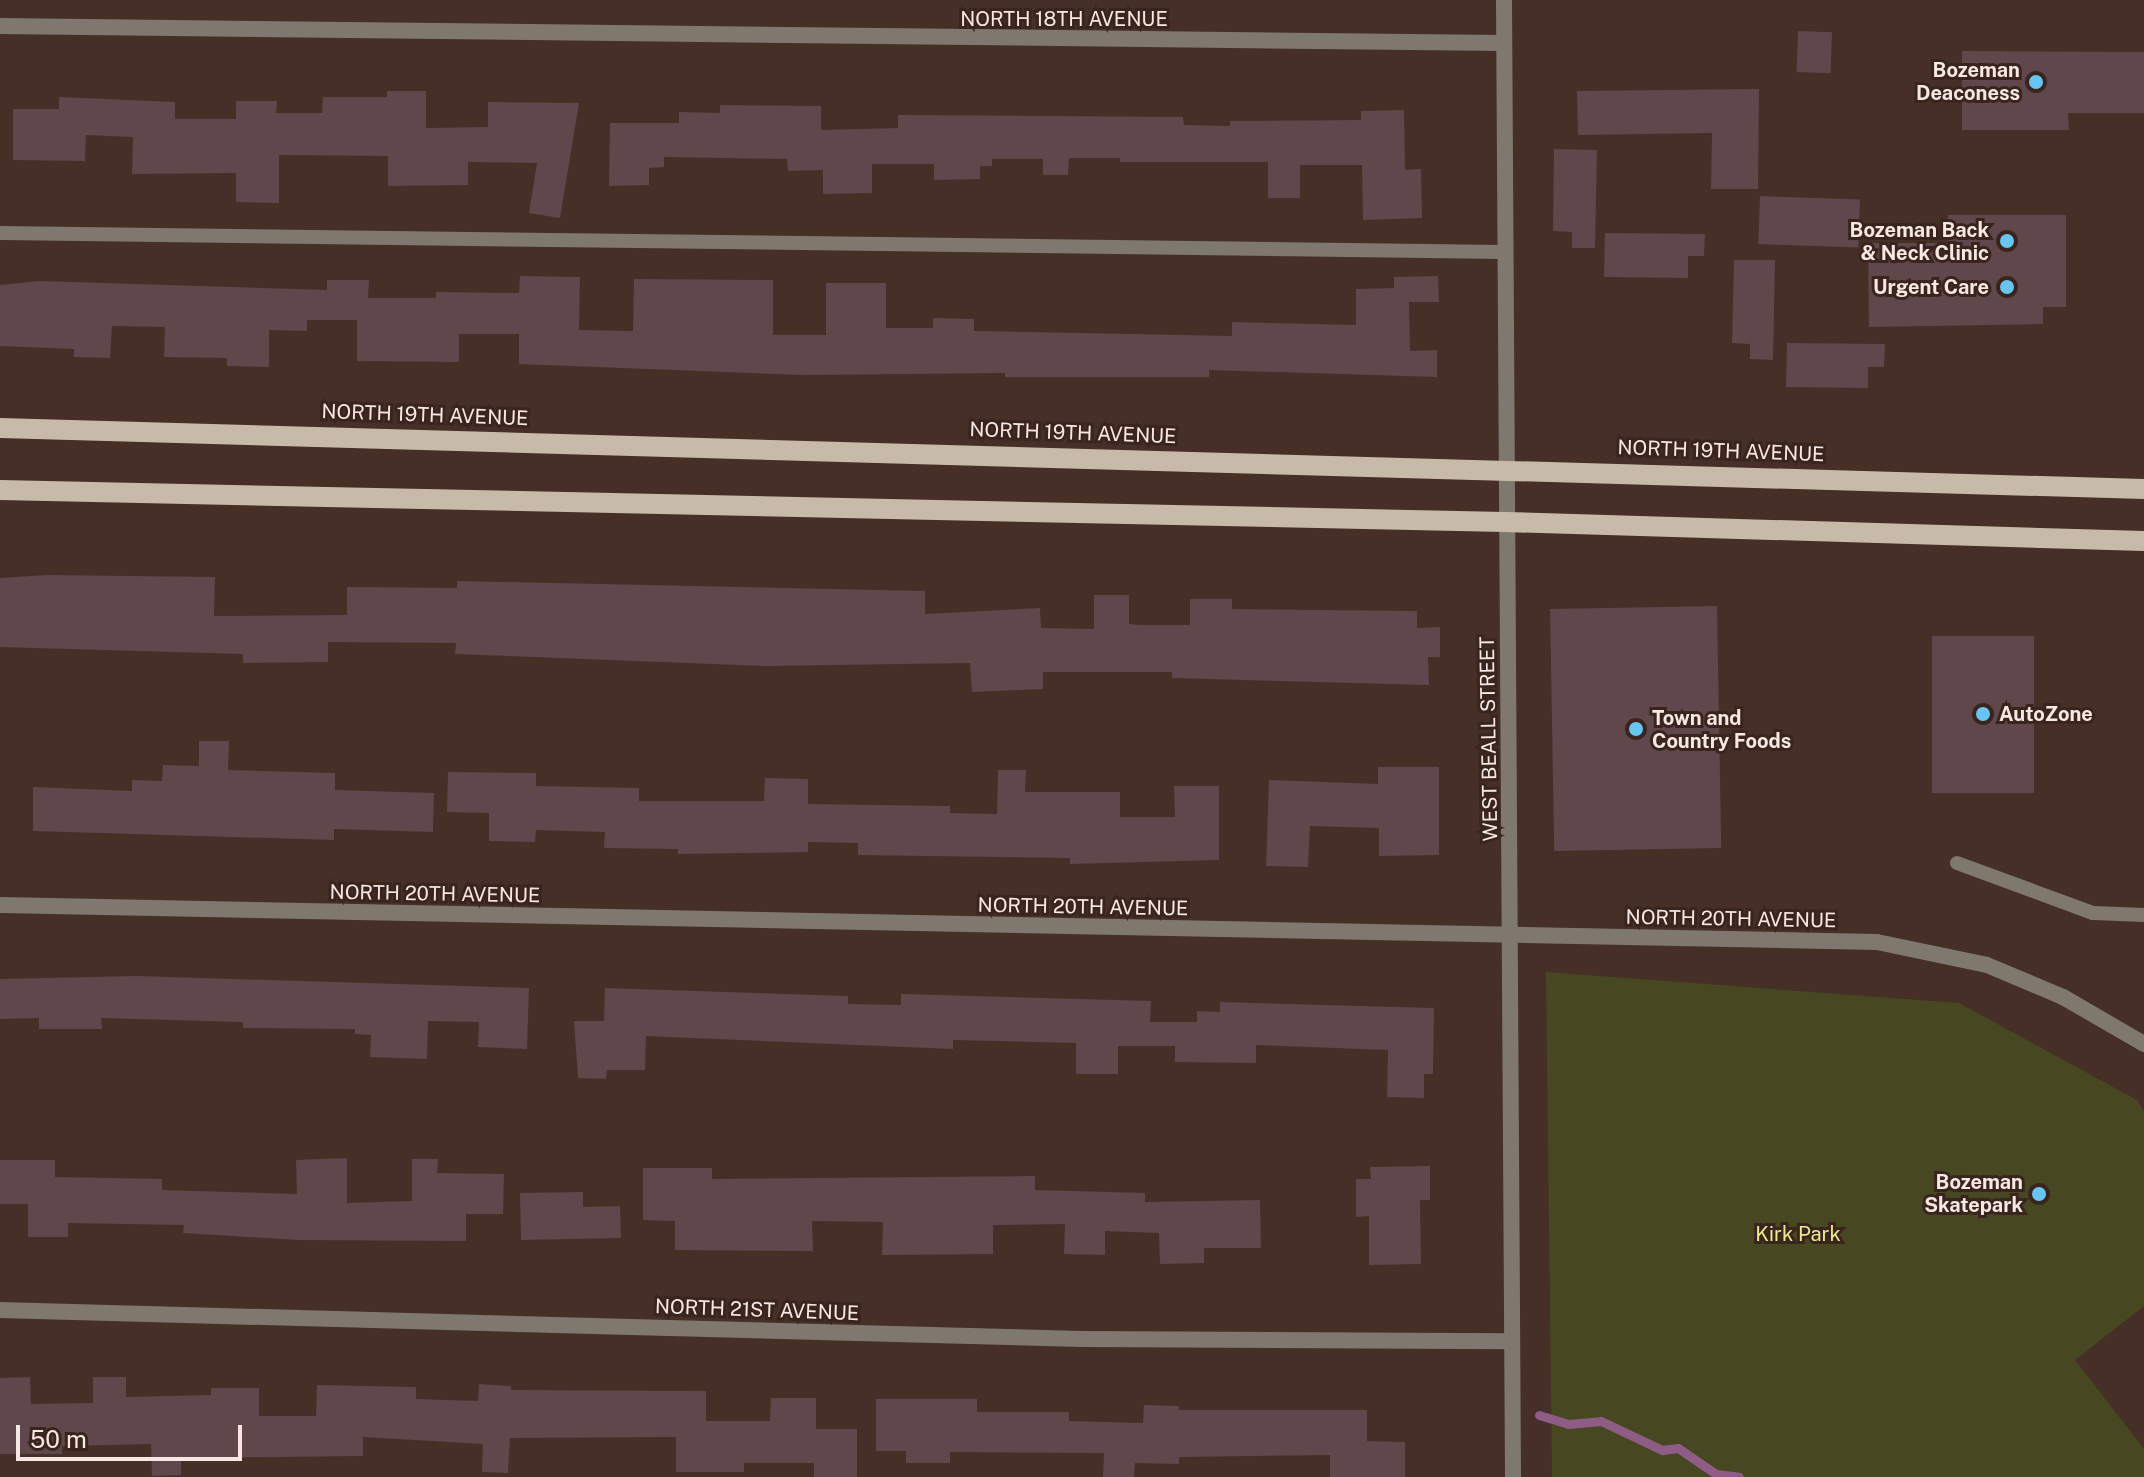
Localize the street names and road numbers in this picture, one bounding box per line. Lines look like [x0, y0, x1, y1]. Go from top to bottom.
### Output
street label: NORTH 18TH AVENUE [960, 7, 1168, 31]
street label: NORTH 19TH AVENUE [321, 399, 529, 431]
street label: NORTH 19TH AVENUE [969, 417, 1177, 449]
street label: NORTH 19TH AVENUE [1617, 435, 1825, 467]
street label: WEST BEALL STREET [1475, 636, 1503, 842]
street label: NORTH 20TH AVENUE [329, 880, 541, 908]
street label: NORTH 20TH AVENUE [977, 893, 1189, 921]
street label: NORTH 20TH AVENUE [1625, 905, 1837, 933]
street label: NORTH 21ST AVENUE [654, 1294, 860, 1326]

